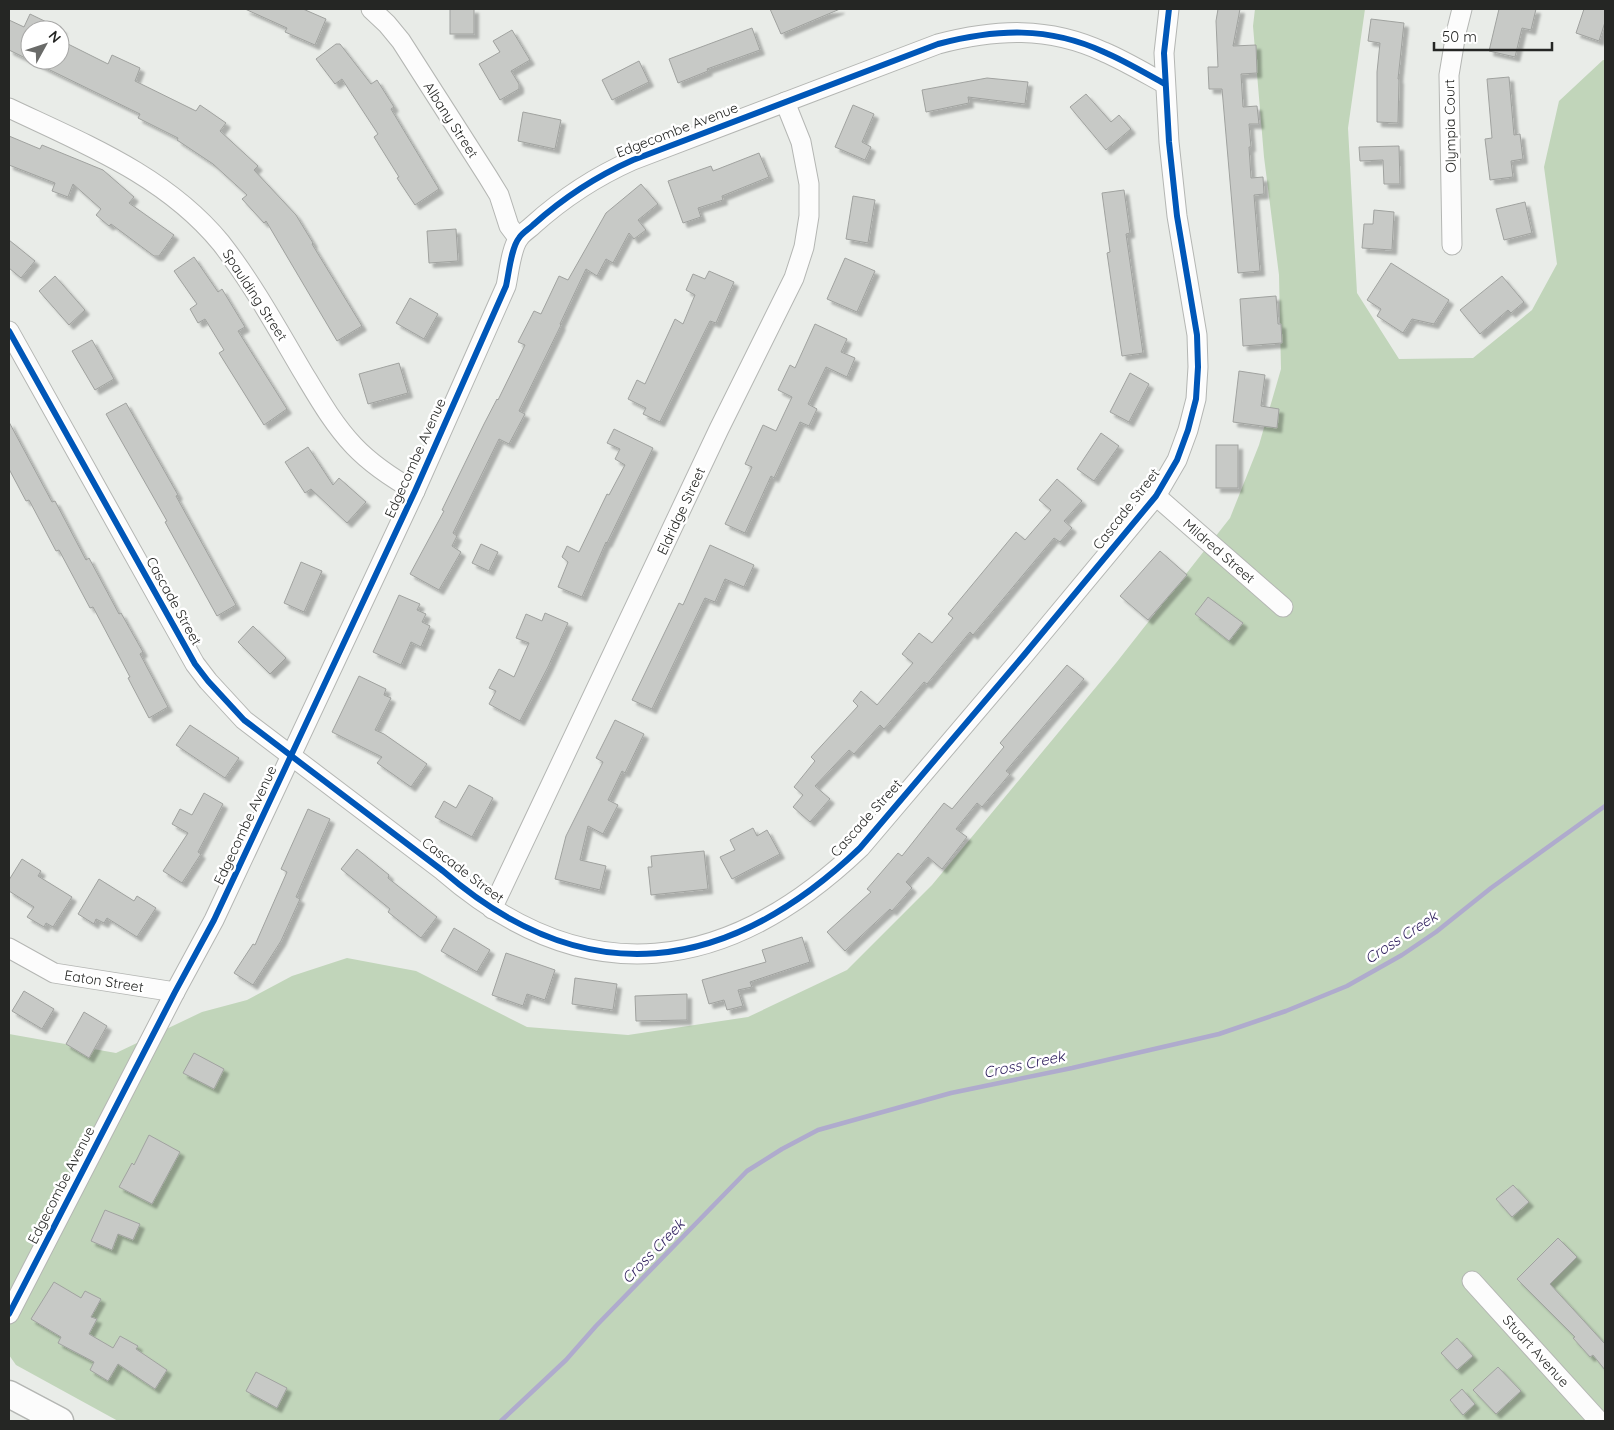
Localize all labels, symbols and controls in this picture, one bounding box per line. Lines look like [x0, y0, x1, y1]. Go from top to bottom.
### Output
north arrow [20, 20, 70, 70]
scale bar [1434, 20, 1552, 52]
text: N [45, 27, 65, 46]
text: 50 m [1442, 27, 1477, 46]
street label: Albany Street [420, 78, 482, 162]
street label: Olympia Court [1440, 79, 1460, 173]
street label: Edgecombe Avenue [613, 98, 741, 162]
street label: Spaulding Street [219, 246, 292, 345]
street label: Edgecombe Avenue [380, 395, 450, 521]
street label: Eldridge Street [653, 464, 709, 558]
street label: Cascade Street [1089, 464, 1164, 553]
street label: Mildred Street [1179, 515, 1259, 587]
street label: Cascade Street [142, 554, 206, 649]
street label: Edgecombe Avenue [210, 763, 281, 887]
street label: Cascade Street [826, 775, 906, 861]
street label: Cascade Street [418, 833, 508, 907]
water label: Cross Creek [1361, 905, 1442, 967]
street label: Eaton Street [63, 966, 145, 996]
water label: Cross Creek [982, 1046, 1068, 1082]
street label: Edgecombe Avenue [24, 1123, 98, 1247]
water label: Cross Creek [617, 1213, 690, 1287]
street label: Stuart Avenue [1499, 1311, 1573, 1391]

